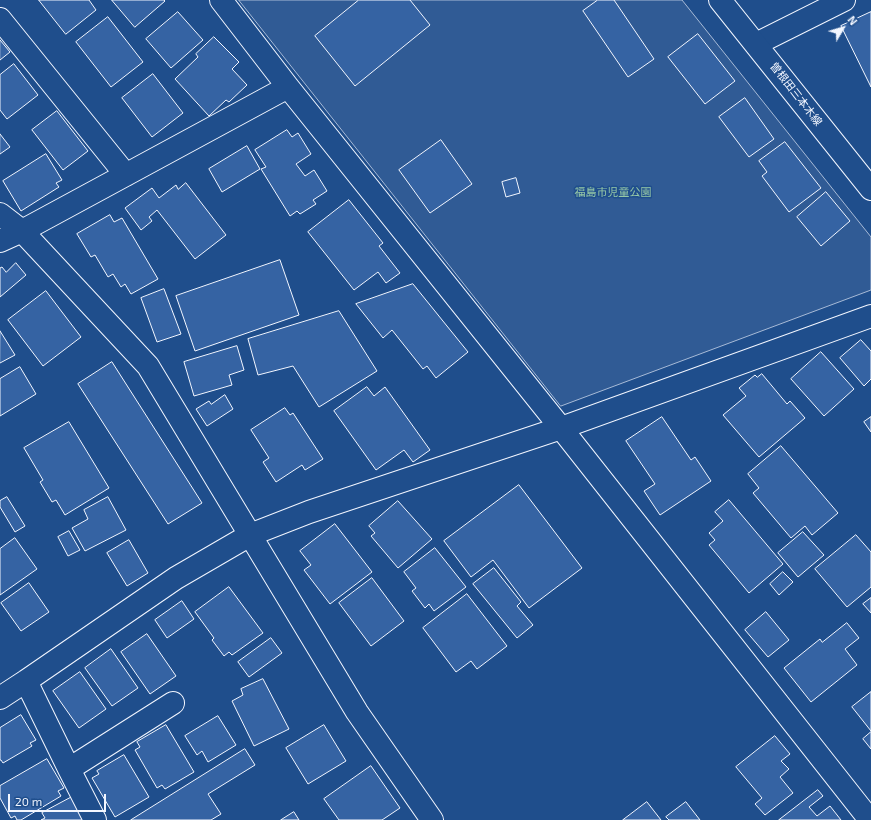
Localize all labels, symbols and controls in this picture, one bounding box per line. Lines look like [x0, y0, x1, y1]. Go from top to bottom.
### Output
north arrow [823, 8, 863, 48]
text: N [845, 13, 860, 27]
street label: 曽根田三本木線 [767, 60, 825, 128]
park label: 福島市児童公園 [575, 185, 651, 199]
scale bar [10, 786, 108, 812]
text: 20 m [15, 794, 42, 808]

